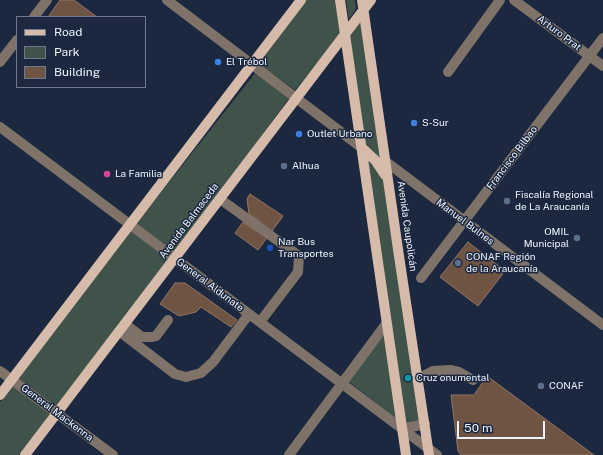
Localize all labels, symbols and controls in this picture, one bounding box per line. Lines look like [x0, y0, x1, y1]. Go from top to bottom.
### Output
street label: Arturo Prat [535, 13, 583, 53]
legend [16, 16, 146, 88]
text: Road [54, 25, 82, 39]
text: Park [54, 45, 80, 59]
place label: El Trébol [226, 56, 267, 68]
marker: El Trébol [213, 57, 223, 67]
text: Building [54, 65, 100, 79]
place label: S-Sur [422, 117, 449, 129]
marker: S-Sur [409, 118, 419, 128]
street label: Francisco Bilbao [484, 124, 540, 192]
place label: Outlet Urbano [307, 128, 372, 140]
marker: Outlet Urbano [294, 129, 304, 139]
place label: Alhua [292, 160, 319, 172]
marker: Alhua [279, 161, 289, 171]
place label: La Familia [115, 168, 162, 180]
marker: La Familia [102, 169, 112, 179]
street label: Avenida Caupolicán [395, 180, 419, 272]
street label: Avenida Balmaceda [157, 181, 221, 261]
place label: Fiscalía Regional de La Araucanía [515, 189, 594, 212]
street label: Manuel Bulnes [434, 196, 496, 248]
marker: Fiscalía Regional de La Araucanía [502, 196, 512, 206]
place label: OMIL Municipal [524, 226, 569, 250]
marker: OMIL Municipal [572, 233, 582, 243]
place label: Nar Bus Transportes [278, 236, 333, 260]
marker: Nar Bus Transportes [265, 243, 275, 253]
place label: CONAF Región de la Araucanía [466, 251, 538, 274]
street label: General Aldunate [174, 256, 246, 314]
marker: CONAF Región de la Araucanía [453, 258, 463, 268]
place label: Cruz onumental [416, 372, 489, 384]
marker: Cruz onumental [403, 373, 413, 383]
place label: CONAF [549, 380, 584, 392]
marker: CONAF [536, 381, 546, 391]
street label: General Mackenna [19, 382, 95, 444]
scale bar [459, 413, 547, 439]
text: 50 m [464, 421, 492, 435]

